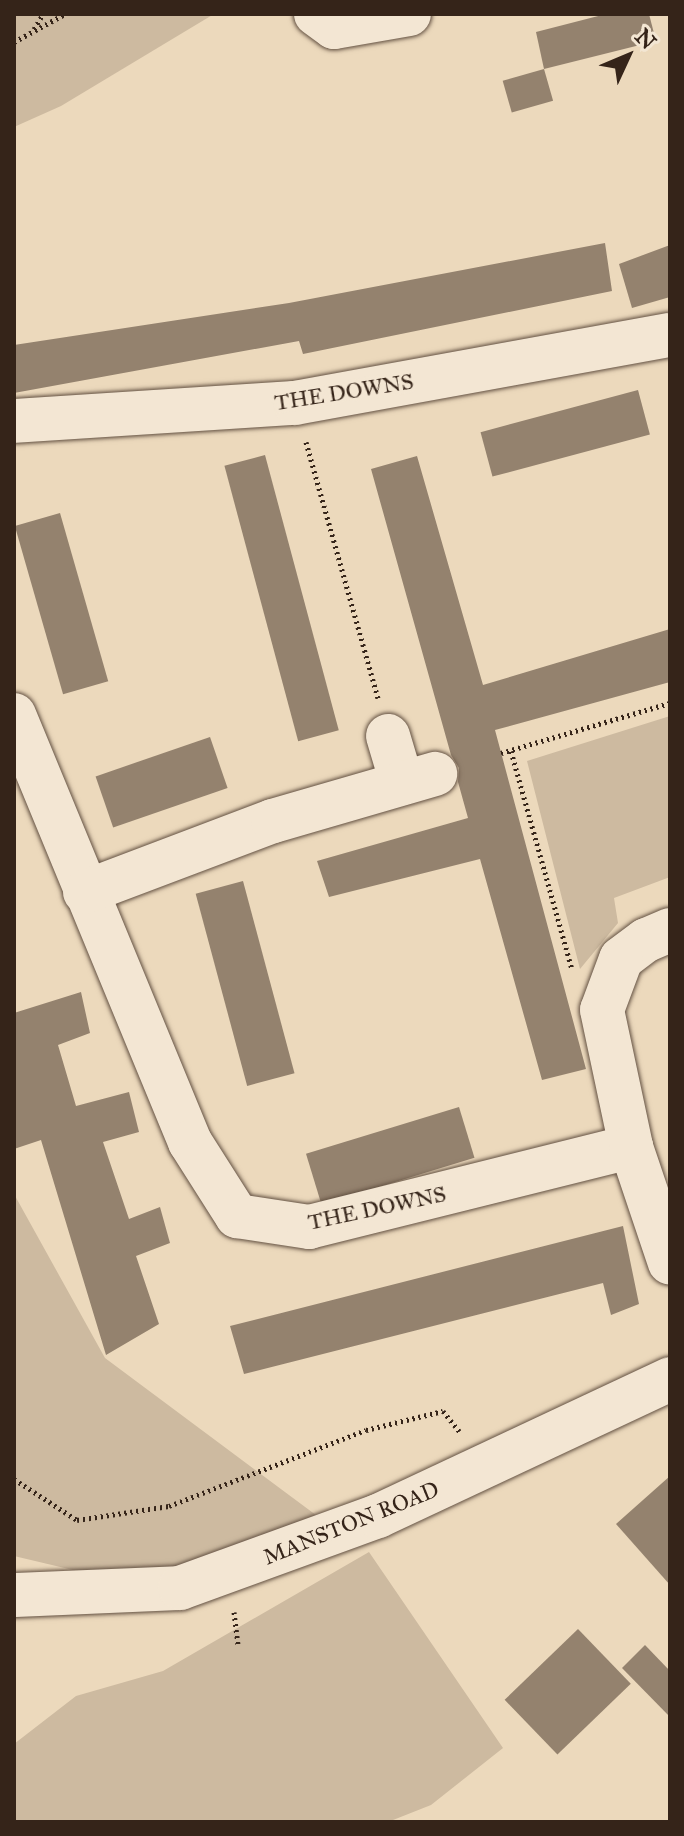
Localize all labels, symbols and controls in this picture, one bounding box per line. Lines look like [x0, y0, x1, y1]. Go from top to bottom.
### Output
north arrow [588, 16, 668, 96]
text: N [629, 23, 662, 55]
street label: THE DOWNS [273, 368, 415, 416]
street label: THE DOWNS [306, 1180, 448, 1236]
street label: MANSTON ROAD [259, 1476, 443, 1570]

